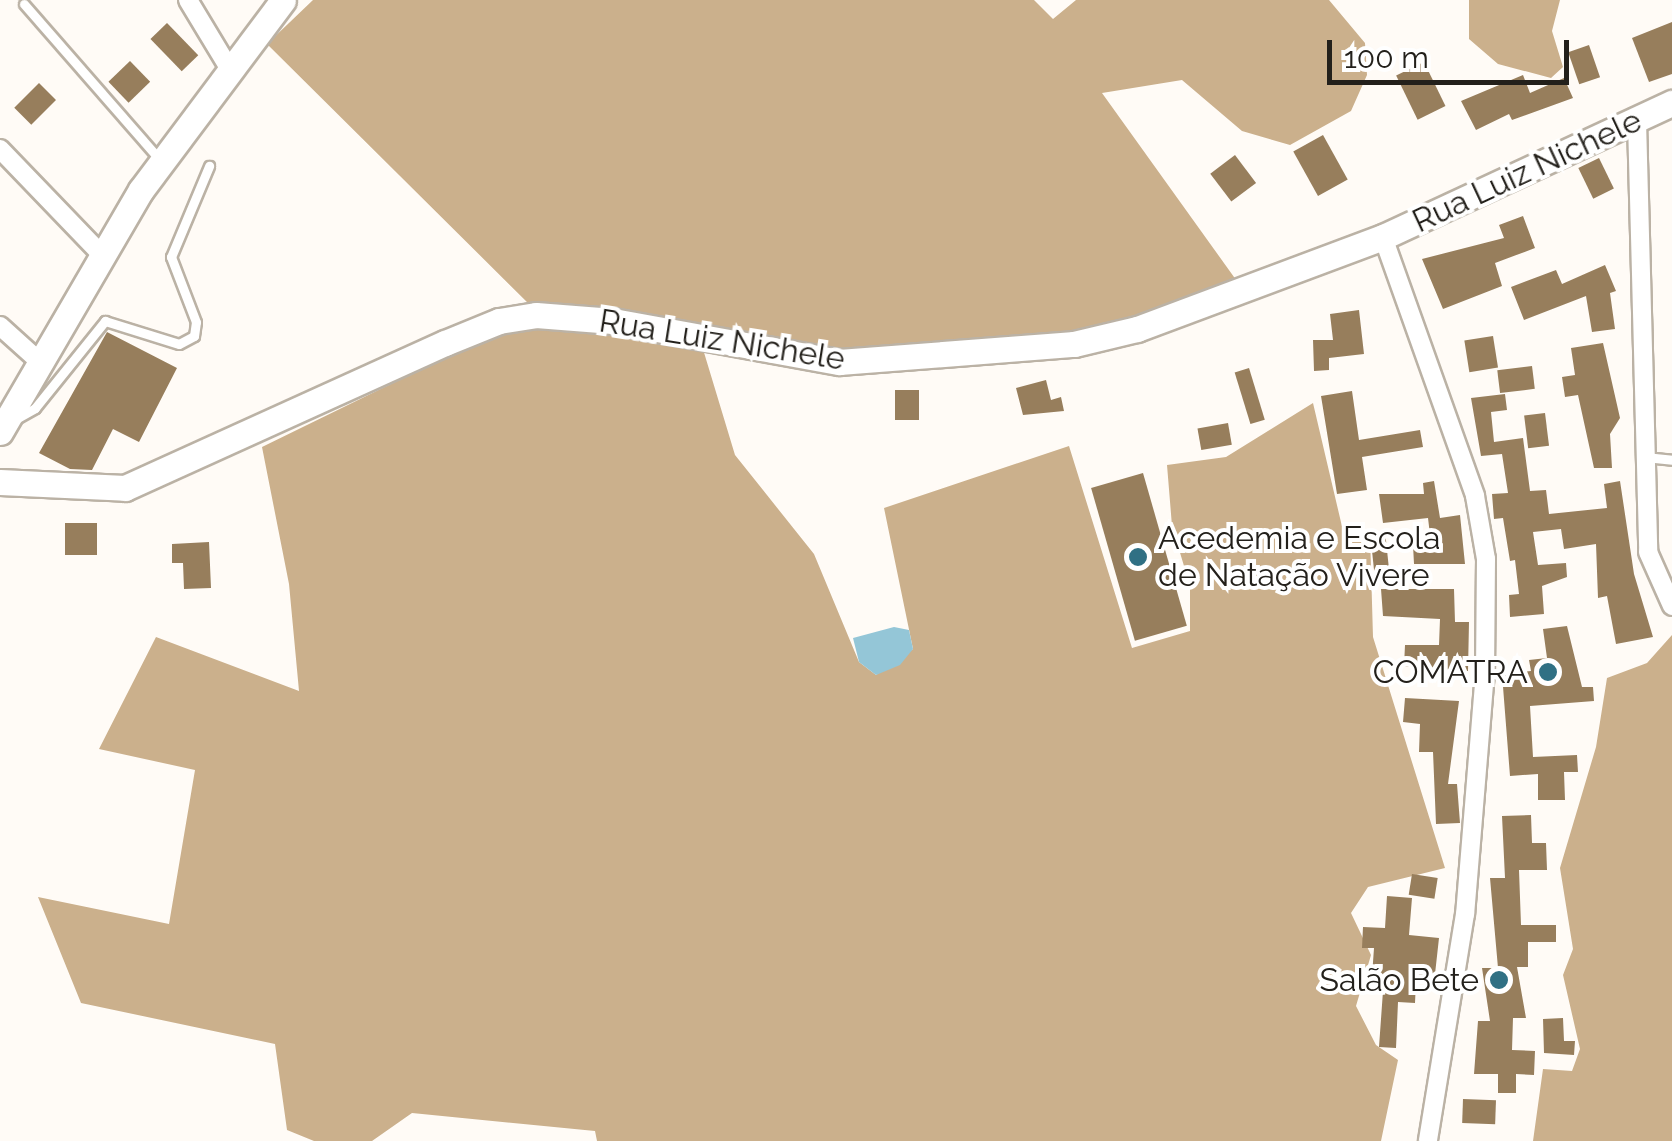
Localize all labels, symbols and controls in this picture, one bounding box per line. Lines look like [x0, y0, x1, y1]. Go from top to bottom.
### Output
scale bar [1332, 20, 1574, 82]
text: 100 m [1344, 40, 1429, 75]
street label: Rua Luiz Nichele [1407, 101, 1647, 241]
street label: Rua Luiz Nichele [597, 302, 847, 378]
place label: Acedemia e Escola de Natação Vivere [1158, 520, 1440, 595]
marker: Acedemia e Escola de Natação Vivere [1127, 546, 1149, 568]
place label: COMATRA [1373, 653, 1528, 691]
marker: COMATRA [1537, 661, 1559, 683]
place label: Salão Bete [1320, 961, 1479, 999]
marker: Salão Bete [1488, 969, 1510, 991]

